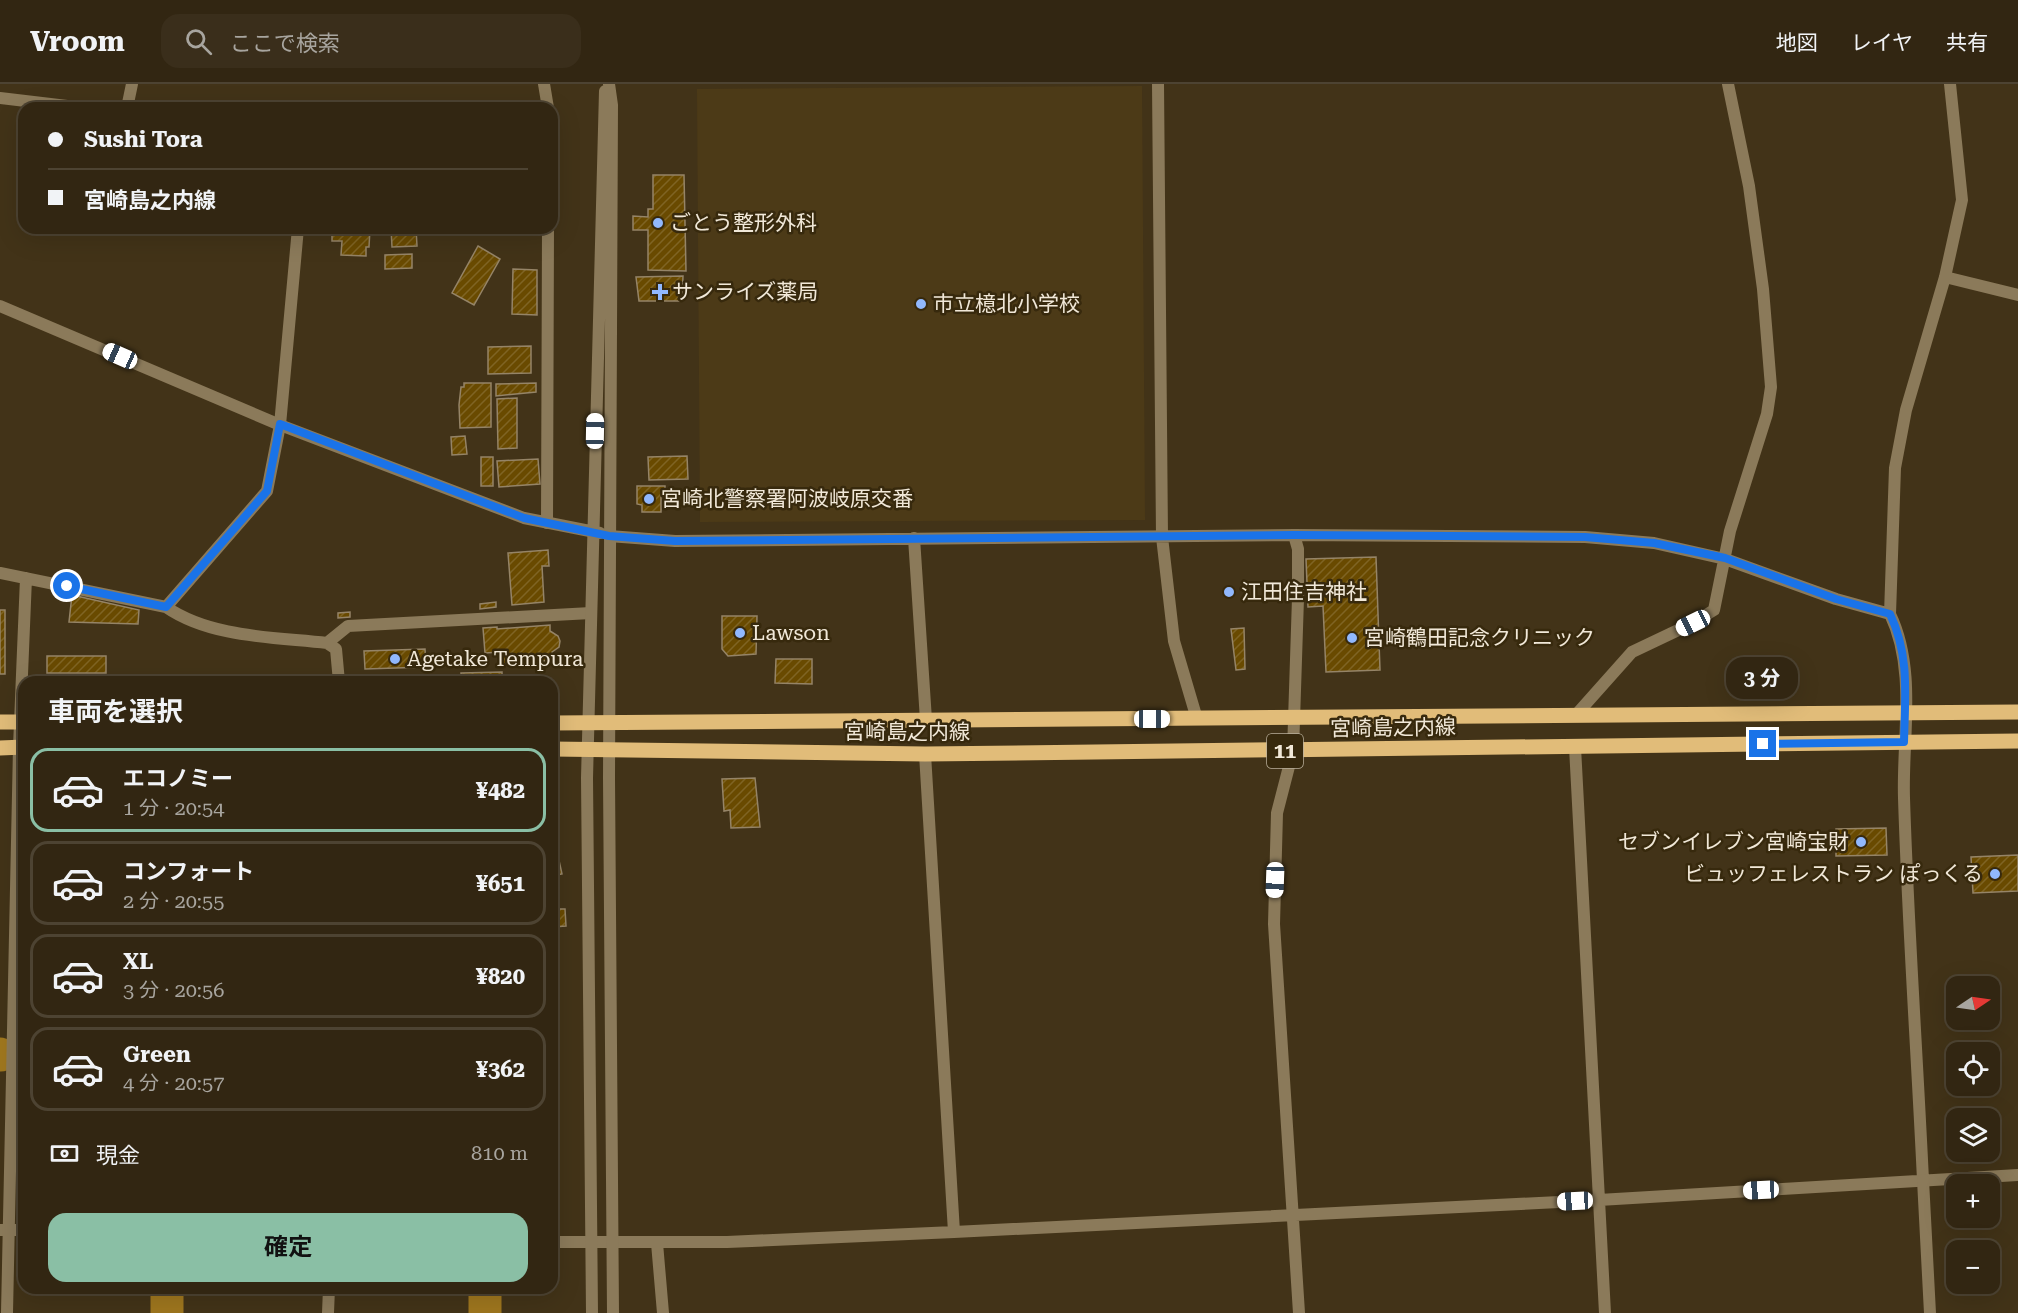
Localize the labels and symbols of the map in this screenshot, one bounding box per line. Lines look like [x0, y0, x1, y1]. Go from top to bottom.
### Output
place label: ごとう整形外科 [670, 211, 817, 235]
marker: ごとう整形外科 [651, 216, 665, 230]
place label: サンライズ薬局 [672, 280, 818, 304]
marker: サンライズ薬局 [653, 285, 667, 299]
place label: 市立檍北小学校 [933, 292, 1080, 316]
marker: 市立檍北小学校 [914, 297, 928, 311]
car [100, 340, 140, 372]
car [586, 413, 604, 449]
place label: 宮崎北警察署阿波岐原交番 [661, 487, 913, 511]
marker: 宮崎北警察署阿波岐原交番 [642, 492, 656, 506]
route start [53, 572, 80, 599]
place label: 江田住吉神社 [1241, 580, 1367, 604]
marker: 江田住吉神社 [1222, 585, 1236, 599]
car [1673, 607, 1713, 639]
place label: Lawson [752, 621, 830, 645]
marker: Lawson [733, 626, 747, 640]
place label: 宮崎鶴田記念クリニック [1364, 626, 1595, 650]
marker: 宮崎鶴田記念クリニック [1345, 631, 1359, 645]
place label: Agetake Tempura [407, 647, 584, 671]
marker: Agetake Tempura [388, 652, 402, 666]
callout: 3 分 [1727, 657, 1799, 699]
car [1134, 710, 1170, 728]
street label: 宮崎島之内線 [1330, 715, 1456, 741]
street label: 宮崎島之内線 [844, 720, 970, 744]
route end [1749, 730, 1776, 757]
road number: 11 [1267, 734, 1303, 768]
place label: セブンイレブン宮崎宝財 [1618, 830, 1849, 854]
marker: セブンイレブン宮崎宝財 [1854, 835, 1868, 849]
car [1265, 862, 1285, 898]
place label: ビュッフェレストラン ぽっくる [1684, 862, 1983, 886]
marker: ビュッフェレストラン ぽっくる [1988, 867, 2002, 881]
north arrow [1946, 976, 2000, 1030]
car [1743, 1180, 1779, 1200]
car [1557, 1191, 1593, 1211]

